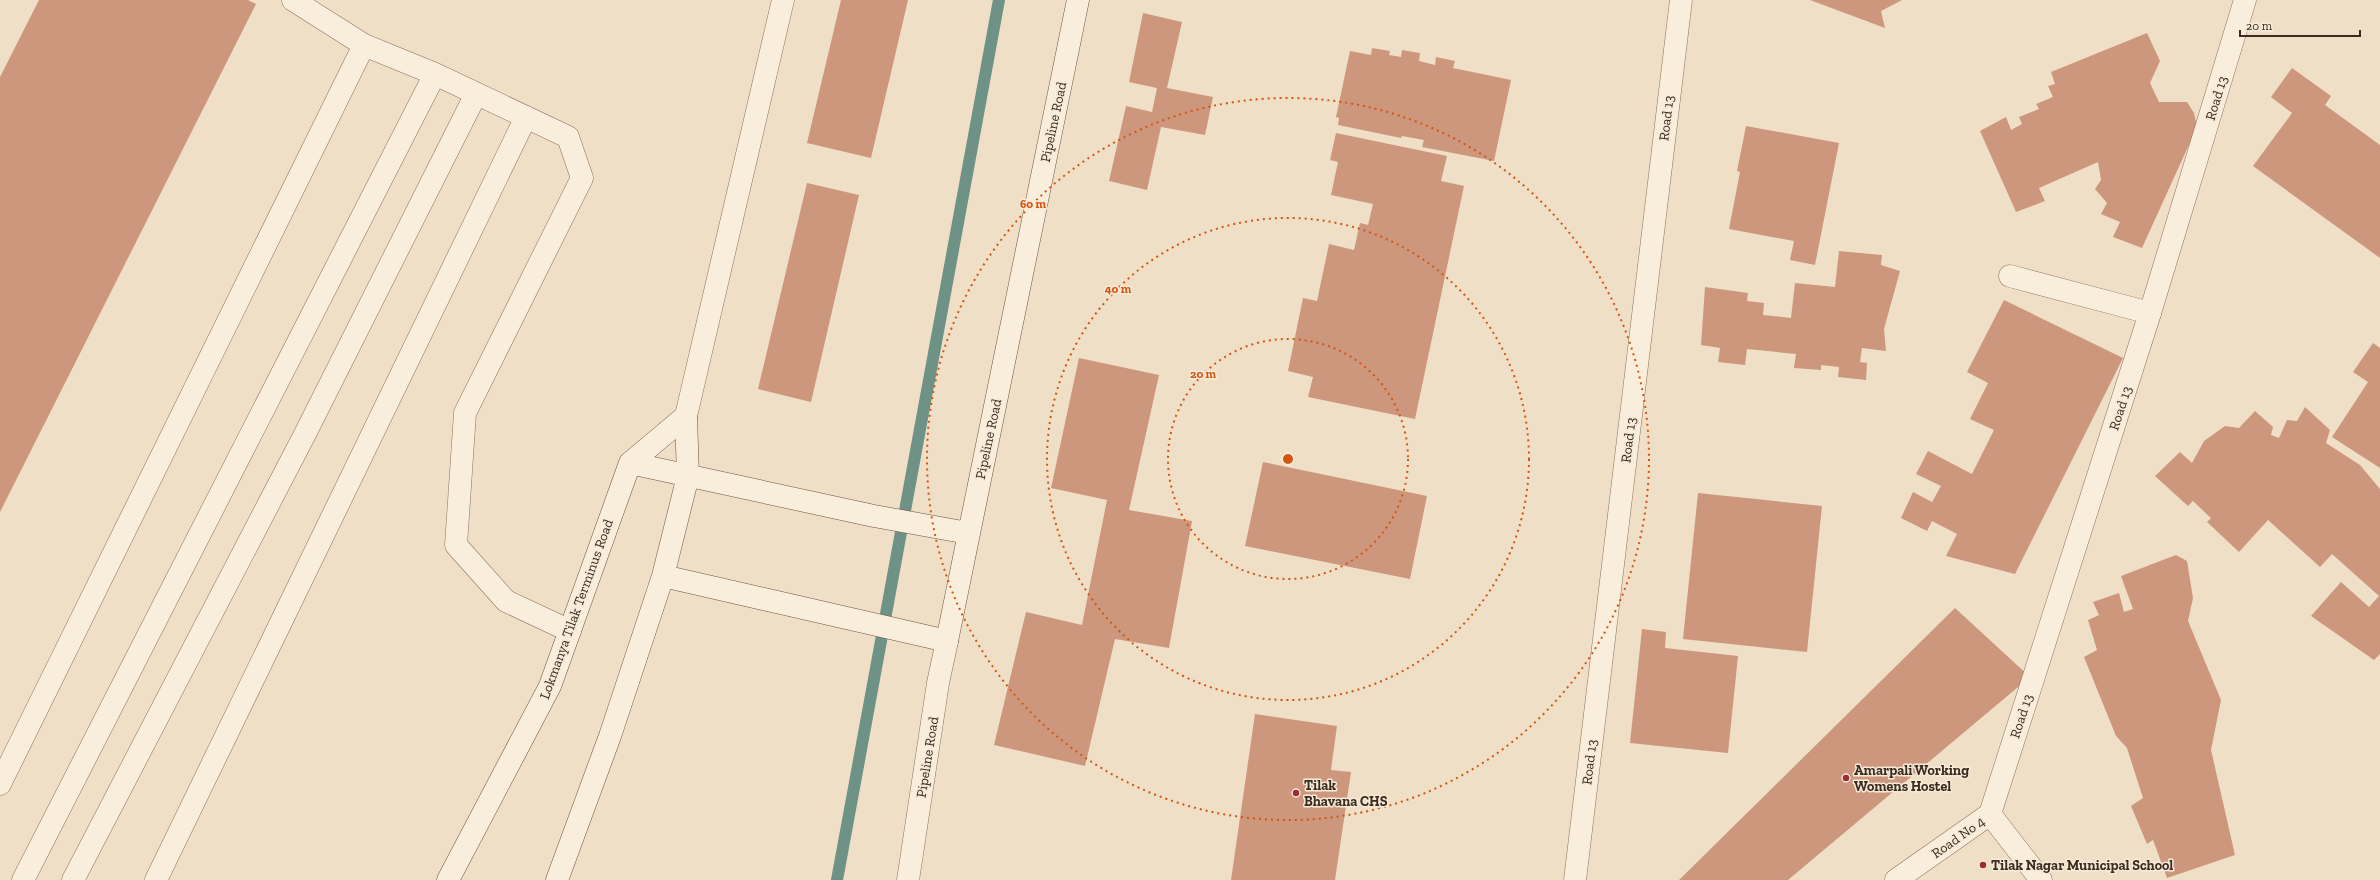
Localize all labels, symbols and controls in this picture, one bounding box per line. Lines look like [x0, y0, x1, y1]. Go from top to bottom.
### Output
scale bar [2240, 12, 2360, 38]
text: 20 m [2246, 19, 2273, 33]
street label: Road 13 [2202, 74, 2231, 122]
street label: Pipeline Road [1037, 80, 1070, 164]
street label: Road 13 [1655, 94, 1678, 142]
text: 60 m [1020, 197, 1047, 211]
text: 40 m [1105, 282, 1132, 296]
text: 20 m [1190, 367, 1217, 381]
street label: Road 13 [2105, 384, 2136, 432]
street label: Pipeline Road [972, 397, 1005, 481]
street label: Road 13 [1617, 416, 1640, 464]
centre of rings [1281, 452, 1295, 466]
street label: Lokmanya Tilak Terminus Road [536, 517, 617, 701]
street label: Road 13 [2006, 692, 2037, 740]
street label: Pipeline Road [913, 715, 942, 799]
street label: Road 13 [1578, 738, 1601, 786]
place label: Amarpali Working Womens Hostel [1854, 762, 1969, 795]
marker: Amarpali Working Womens Hostel [1841, 773, 1851, 783]
place label: Tilak Bhavana CHS [1304, 777, 1388, 810]
marker: Tilak Bhavana CHS [1291, 788, 1301, 798]
street label: Road No 4 [1928, 813, 1989, 862]
place label: Tilak Nagar Municipal School [1991, 857, 2173, 874]
marker: Tilak Nagar Municipal School [1978, 860, 1988, 870]

